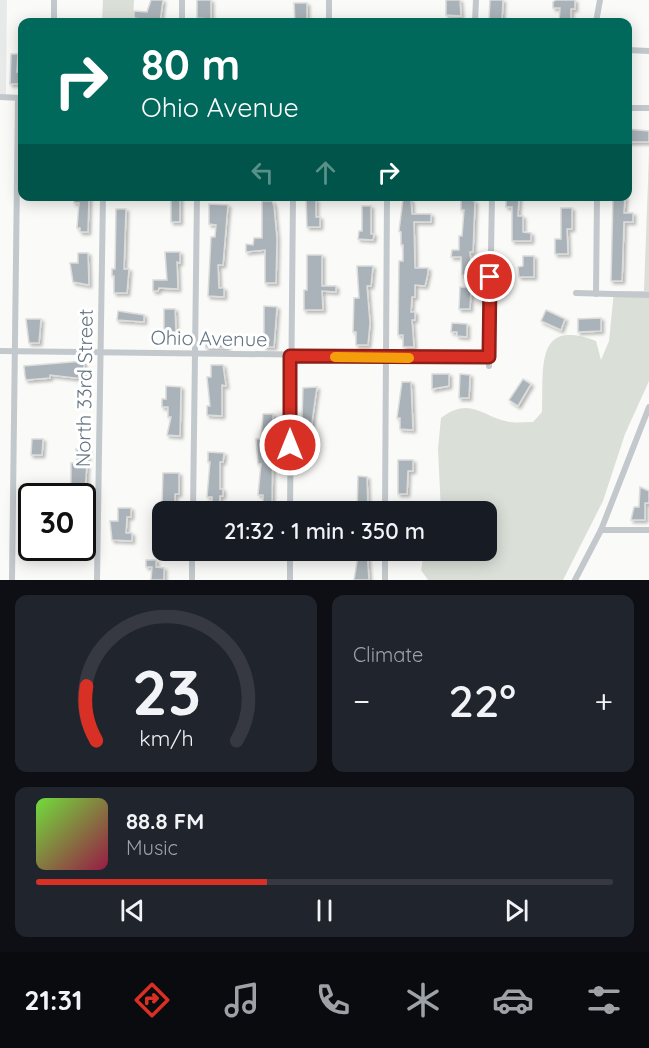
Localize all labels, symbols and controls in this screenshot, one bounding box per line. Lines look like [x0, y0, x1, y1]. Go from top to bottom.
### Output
text: 80 m [141, 38, 240, 91]
icon: right [42, 42, 120, 120]
text: Ohio Avenue [141, 90, 299, 124]
icon: left [246, 156, 279, 189]
icon: ahead [309, 156, 342, 189]
icon: right [372, 156, 405, 189]
pin [464, 251, 515, 302]
icon: arrive [473, 260, 506, 293]
street label: North 33rd Street [70, 308, 98, 467]
street label: Ohio Avenue [150, 324, 268, 352]
position arrow [258, 413, 322, 477]
speed limit sign: 30 [18, 483, 96, 561]
text: 21:32 · 1 min · 350 m [224, 517, 425, 545]
text: Climate [353, 642, 423, 667]
text: 23 [131, 653, 201, 731]
text: 22° [449, 672, 516, 728]
text: − [353, 680, 370, 721]
text: + [594, 680, 613, 721]
text: km/h [139, 725, 193, 751]
text: 88.8 FM [126, 807, 204, 835]
text: Music [126, 835, 178, 860]
icon: previous [116, 894, 149, 927]
icon: pause [308, 894, 341, 927]
icon: next [500, 894, 533, 927]
icon: directions [131, 979, 173, 1021]
icon: music [221, 979, 263, 1021]
icon: phone [312, 979, 354, 1021]
icon: climate [402, 979, 444, 1021]
icon: car [492, 979, 534, 1021]
icon: filters [583, 979, 625, 1021]
text: 21:31 [24, 983, 82, 1017]

